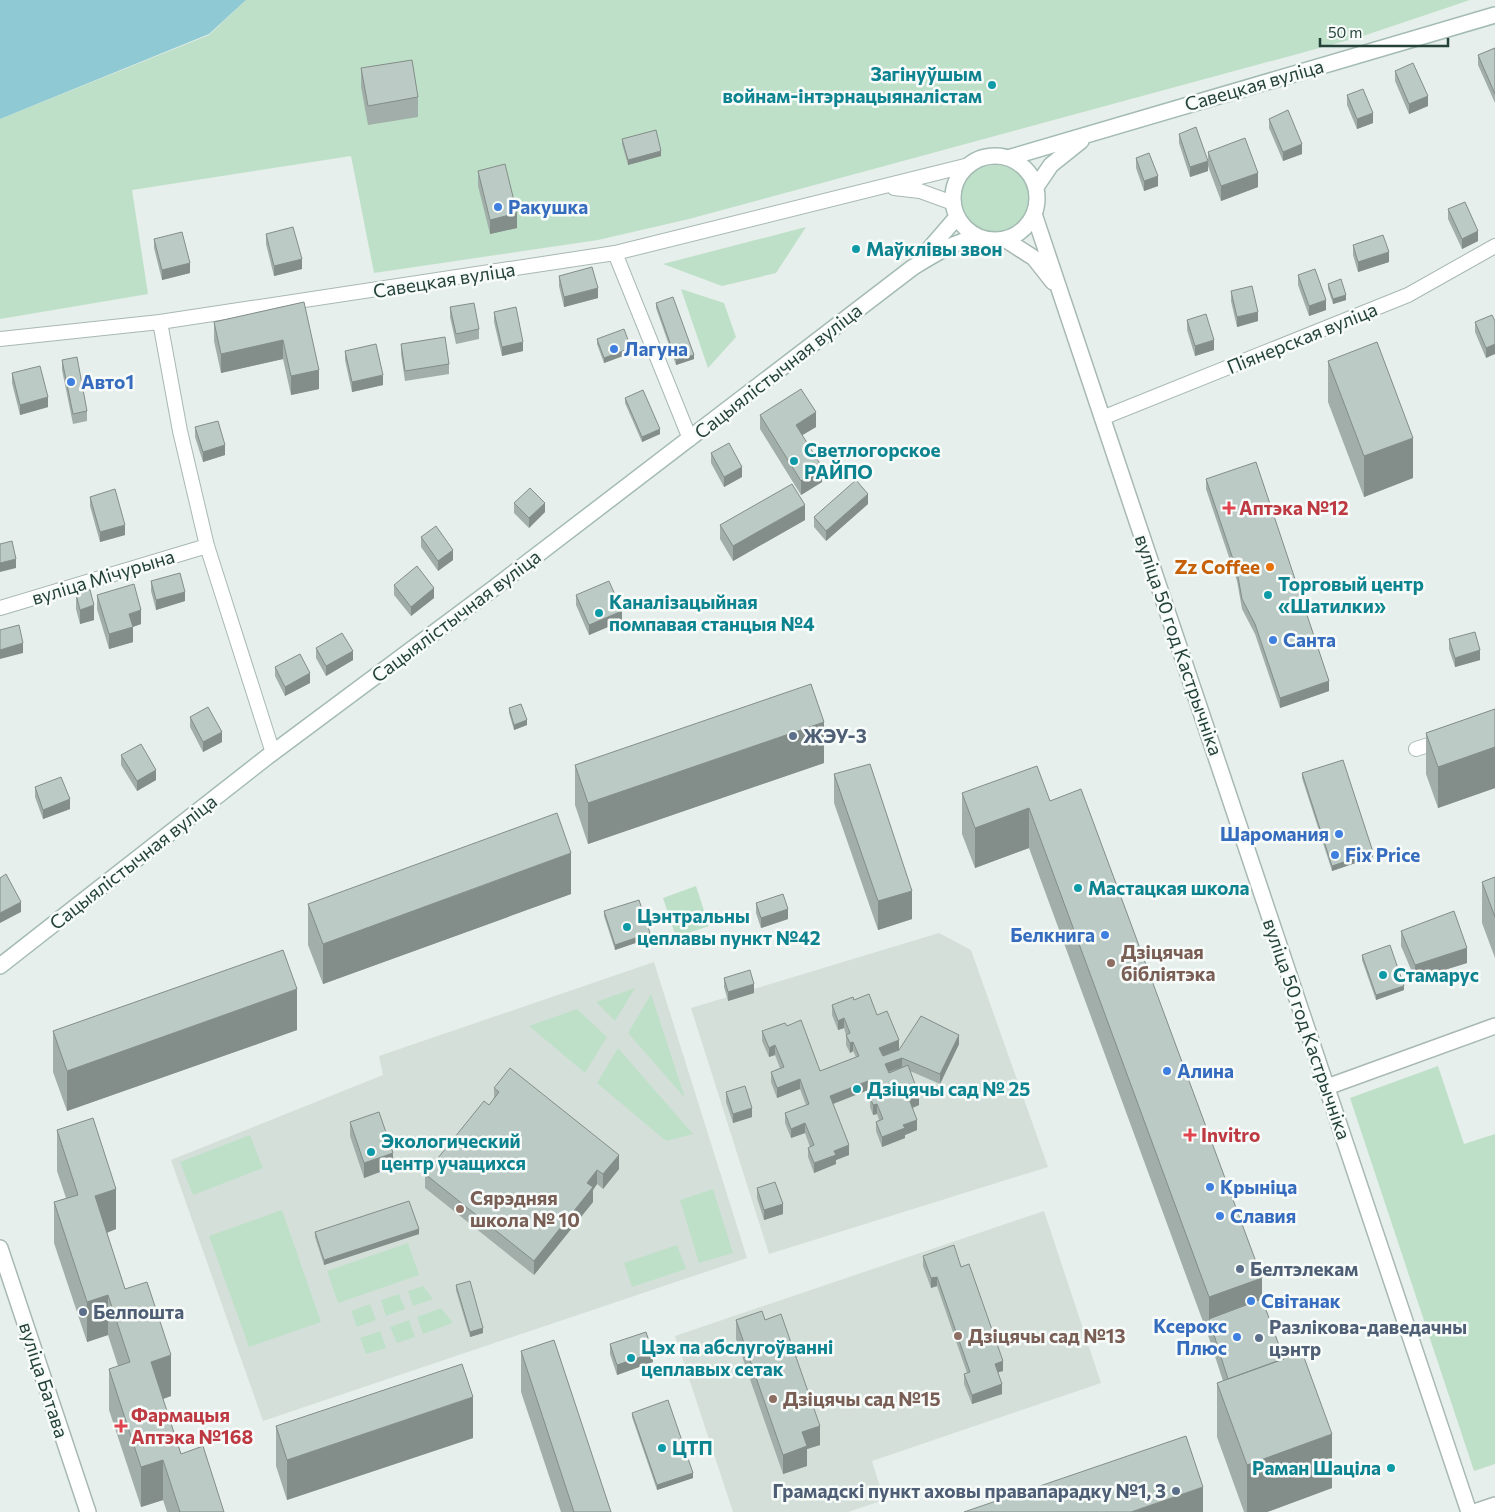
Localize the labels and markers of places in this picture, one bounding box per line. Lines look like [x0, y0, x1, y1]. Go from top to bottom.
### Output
place label: Загінуўшым войнам-інтэрнацыяналістам [722, 62, 982, 107]
marker: Загінуўшым войнам-інтэрнацыяналістам [986, 79, 998, 91]
place label: Ракушка [508, 195, 588, 218]
marker: Ракушка [492, 201, 504, 213]
place label: Маўклівы звон [866, 237, 1003, 260]
marker: Маўклівы звон [850, 243, 862, 255]
place label: Лагуна [624, 337, 688, 360]
marker: Лагуна [608, 343, 620, 355]
place label: Авто1 [81, 370, 134, 393]
marker: Авто1 [65, 376, 77, 388]
place label: Светлогорское РАЙПО [804, 438, 941, 483]
marker: Светлогорское РАЙПО [788, 455, 800, 467]
place label: Аптэка №12 [1239, 496, 1349, 519]
marker: Аптэка №12 [1223, 502, 1235, 514]
place label: Zz Coffee [1175, 555, 1260, 578]
marker: Zz Coffee [1264, 561, 1276, 573]
place label: Торговый центр «Шатилки» [1278, 572, 1424, 617]
marker: Торговый центр «Шатилки» [1262, 589, 1274, 601]
place label: Каналізацыйная помпавая станцыя №4 [609, 590, 815, 635]
marker: Каналізацыйная помпавая станцыя №4 [593, 607, 605, 619]
place label: Санта [1283, 628, 1336, 651]
marker: Санта [1267, 634, 1279, 646]
place label: ЖЭУ-3 [803, 724, 867, 747]
marker: ЖЭУ-3 [787, 730, 799, 742]
place label: Шаромания [1220, 822, 1329, 845]
marker: Шаромания [1333, 828, 1345, 840]
place label: Fix Price [1345, 843, 1420, 866]
marker: Fix Price [1329, 849, 1341, 861]
place label: Мастацкая школа [1088, 876, 1250, 899]
marker: Мастацкая школа [1072, 882, 1084, 894]
place label: Цэнтральны цеплавы пункт №42 [637, 904, 821, 949]
marker: Цэнтральны цеплавы пункт №42 [621, 921, 633, 933]
place label: Белкнига [1010, 923, 1095, 946]
marker: Белкнига [1099, 929, 1111, 941]
place label: Дзіцячая бібліятэка [1121, 940, 1216, 985]
marker: Дзіцячая бібліятэка [1105, 957, 1117, 969]
place label: Стамарус [1393, 963, 1479, 986]
marker: Стамарус [1377, 969, 1389, 981]
place label: Алина [1177, 1059, 1234, 1082]
marker: Алина [1161, 1065, 1173, 1077]
place label: Дзіцячы сад № 25 [867, 1077, 1030, 1100]
marker: Дзіцячы сад № 25 [851, 1083, 863, 1095]
place label: Invitro [1201, 1123, 1260, 1146]
marker: Invitro [1183, 1128, 1197, 1142]
place label: Экологический центр учащихся [381, 1129, 526, 1174]
marker: Экологический центр учащихся [365, 1146, 377, 1158]
place label: Крыніца [1220, 1175, 1297, 1198]
marker: Крыніца [1204, 1181, 1216, 1193]
place label: Сярэдняя школа № 10 [470, 1186, 580, 1231]
marker: Сярэдняя школа № 10 [454, 1203, 466, 1215]
place label: Славия [1230, 1204, 1296, 1227]
marker: Славия [1214, 1210, 1226, 1222]
place label: Белтэлекам [1250, 1257, 1358, 1280]
marker: Белтэлекам [1234, 1263, 1246, 1275]
place label: Світанак [1261, 1289, 1341, 1312]
marker: Світанак [1245, 1295, 1257, 1307]
place label: Белпошта [93, 1300, 184, 1323]
marker: Белпошта [77, 1306, 89, 1318]
place label: Ксерокс Плюс [1153, 1314, 1227, 1359]
place label: Разлікова-даведачны цэнтр [1269, 1315, 1467, 1360]
place label: Дзіцячы сад №13 [968, 1324, 1126, 1347]
marker: Дзіцячы сад №13 [952, 1330, 964, 1342]
marker: Ксерокс Плюс [1231, 1331, 1243, 1343]
marker: Разлікова-даведачны цэнтр [1253, 1332, 1265, 1344]
place label: Цэх па абслугоўванні цеплавых сетак [641, 1335, 833, 1380]
marker: Цэх па абслугоўванні цеплавых сетак [625, 1352, 637, 1364]
place label: Дзіцячы сад №15 [783, 1387, 941, 1410]
marker: Дзіцячы сад №15 [767, 1393, 779, 1405]
place label: Фармацыя Аптэка №168 [131, 1403, 253, 1448]
marker: Фармацыя Аптэка №168 [115, 1420, 127, 1432]
place label: ЦТП [672, 1436, 713, 1459]
marker: ЦТП [656, 1442, 668, 1454]
place label: Раман Шаціла [1252, 1456, 1381, 1479]
marker: Раман Шаціла [1385, 1462, 1397, 1474]
place label: Грамадскі пункт аховы правапарадку №1, 3 [772, 1479, 1166, 1502]
marker: Грамадскі пункт аховы правапарадку №1, 3 [1170, 1485, 1182, 1497]

